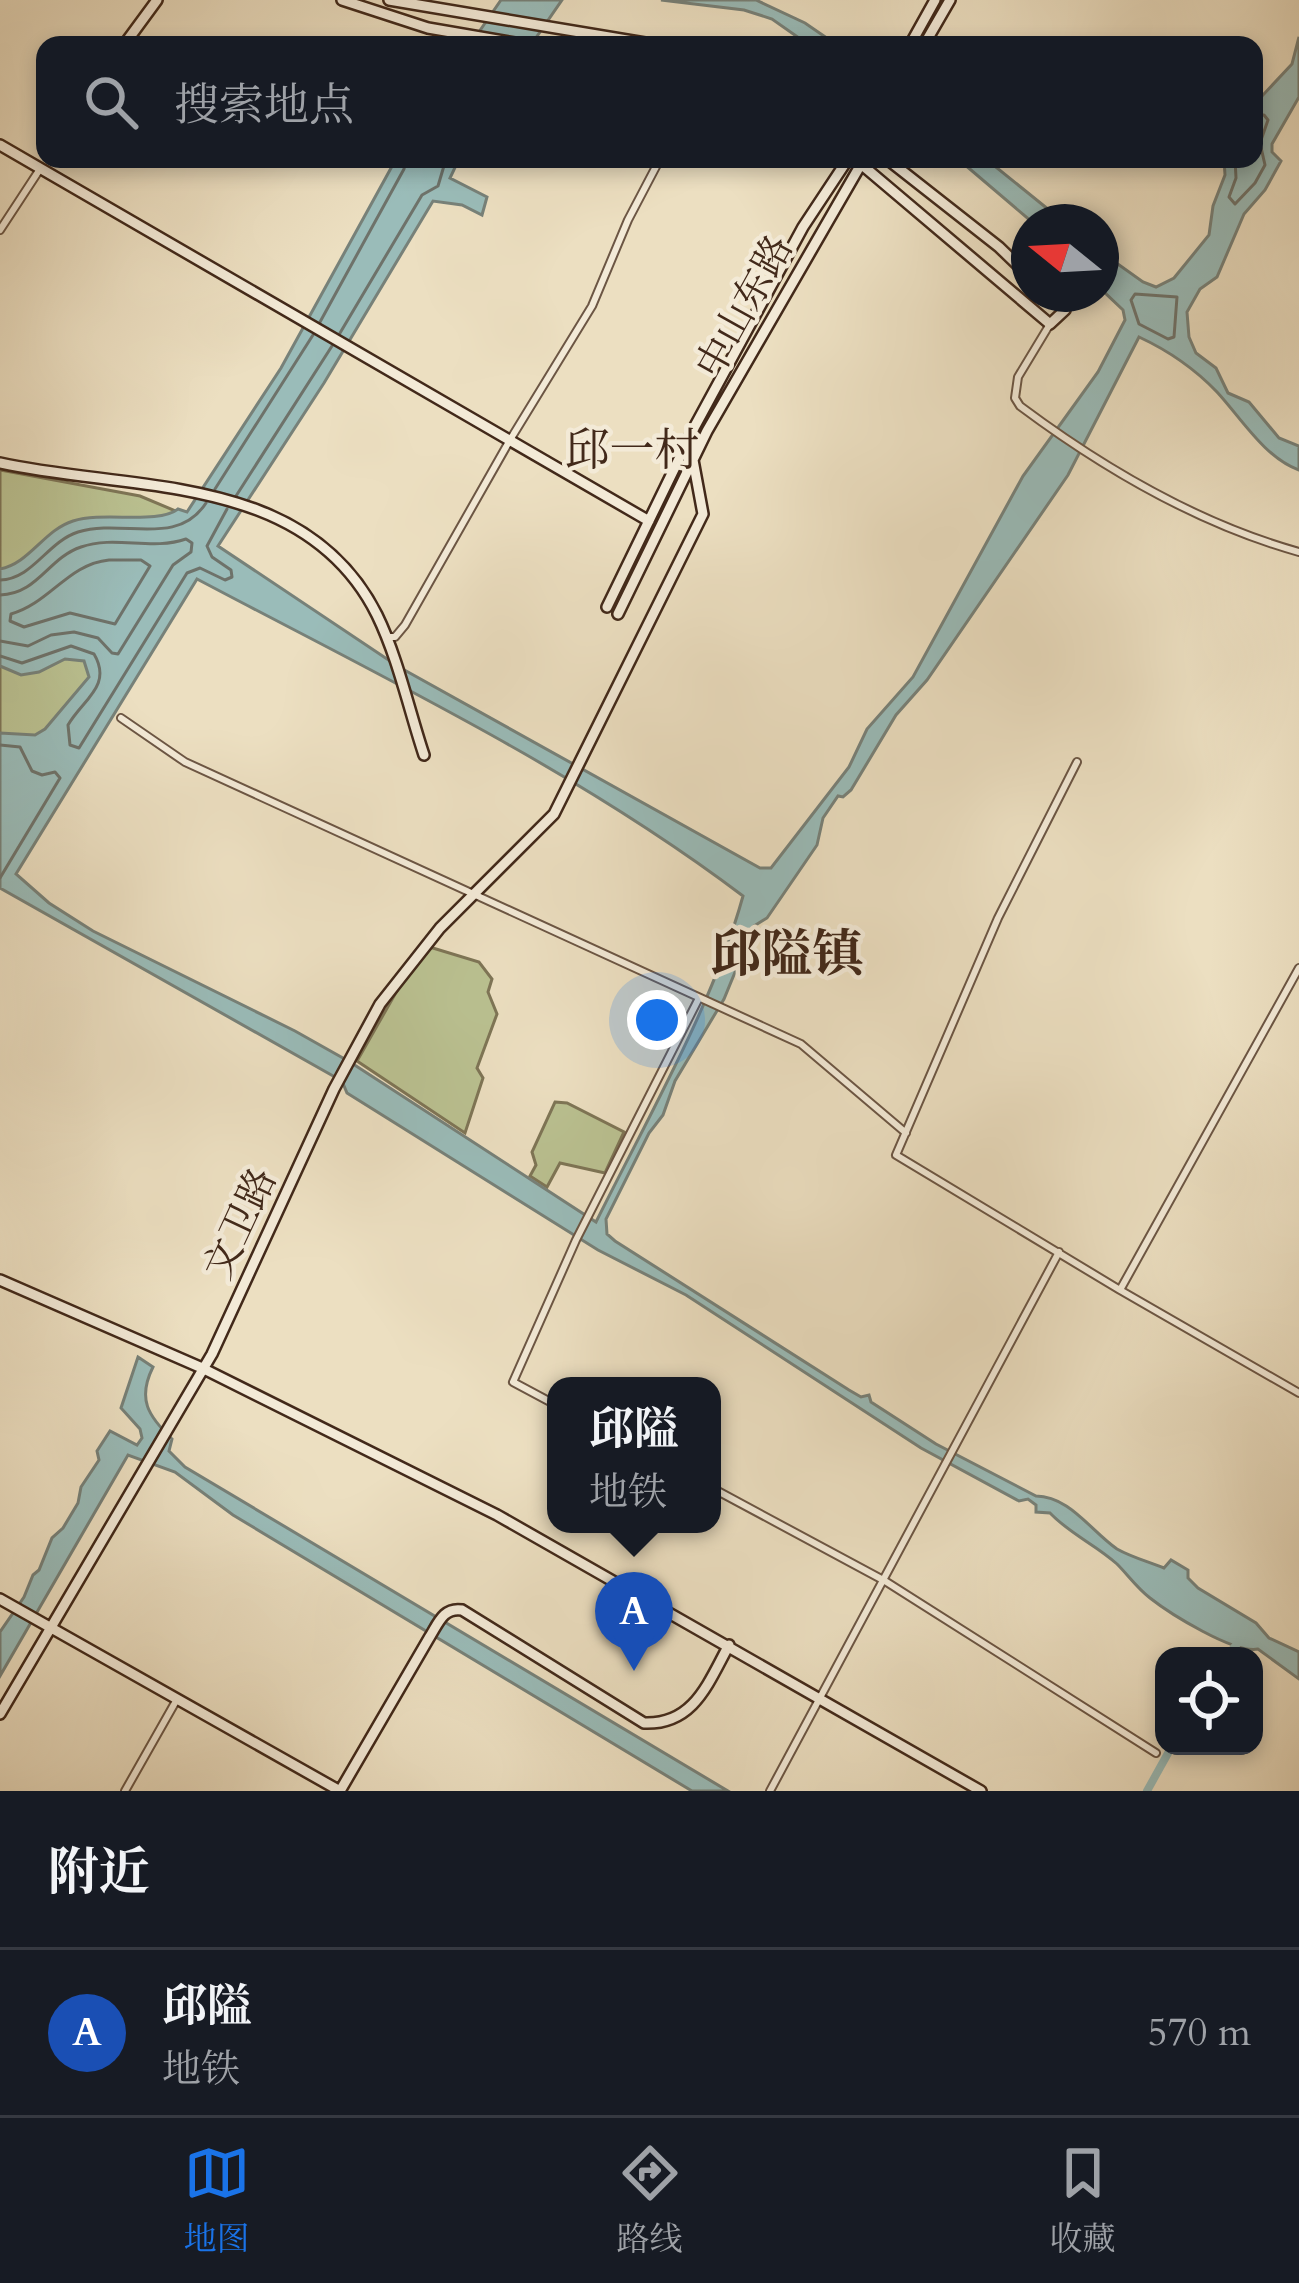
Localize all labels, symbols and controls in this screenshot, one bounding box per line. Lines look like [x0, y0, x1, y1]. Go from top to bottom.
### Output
search box [36, 36, 1263, 168]
icon: search [78, 69, 144, 135]
text: 搜索地点 [174, 75, 354, 136]
north arrow [1011, 204, 1119, 312]
street label: 中山东路 [683, 226, 805, 388]
district label: 邱一村 [564, 420, 700, 481]
district label: 邱隘镇 [710, 920, 864, 990]
your location [627, 990, 687, 1050]
street label: 文卫路 [192, 1159, 289, 1288]
popup [547, 1377, 721, 1533]
text: 邱隘 [589, 1399, 679, 1460]
text: 地铁 [589, 1466, 667, 1519]
pin: A [595, 1572, 673, 1671]
map controls [1155, 1647, 1263, 1755]
button: locate [1155, 1647, 1263, 1755]
text: 附近 [48, 1838, 150, 1908]
text: 邱隘 [162, 1976, 252, 2037]
text: A [72, 2006, 102, 2059]
text: 570 m [1148, 2006, 1251, 2059]
text: 地铁 [162, 2043, 240, 2096]
tab: 地图 [184, 2140, 250, 2262]
tab: 路线 [617, 2140, 683, 2262]
tab: 收藏 [1050, 2140, 1116, 2262]

